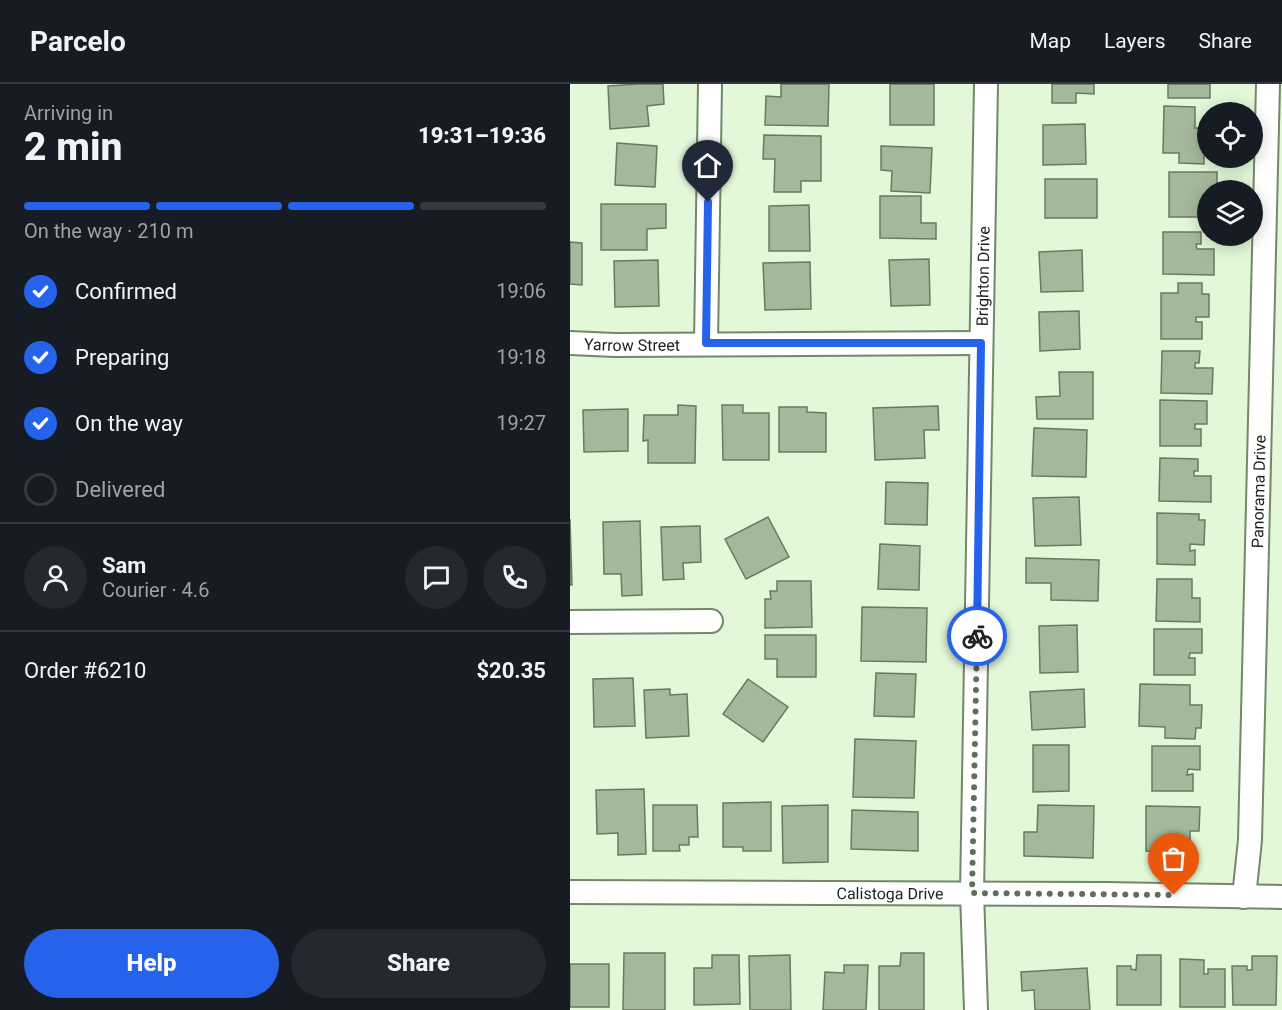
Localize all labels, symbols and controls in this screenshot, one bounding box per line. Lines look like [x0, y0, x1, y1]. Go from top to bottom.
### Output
text: Parcelo [30, 25, 126, 58]
text: Map [1029, 29, 1071, 53]
text: Layers [1104, 29, 1165, 53]
text: Share [1198, 29, 1252, 53]
text: Arriving in [24, 101, 113, 125]
map controls [1197, 102, 1263, 246]
button: locate [1197, 102, 1263, 168]
text: 19:31–19:36 [418, 123, 546, 148]
text: 2 min [24, 124, 122, 170]
pin [682, 140, 733, 202]
icon: home [691, 149, 724, 182]
button: layers [1197, 180, 1263, 246]
text: On the way · 210 m [24, 219, 193, 243]
street label: Brighton Drive [972, 226, 993, 326]
icon: check [24, 275, 57, 308]
text: Confirmed [75, 279, 177, 304]
text: 19:06 [496, 279, 546, 303]
street label: Yarrow Street [584, 334, 680, 355]
icon: check [24, 341, 57, 374]
text: Preparing [75, 345, 169, 370]
text: 19:18 [496, 345, 546, 369]
icon: check [24, 407, 57, 440]
text: On the way [75, 411, 183, 436]
text: 19:27 [496, 411, 546, 435]
street label: Panorama Drive [1247, 435, 1269, 548]
text: Delivered [75, 477, 165, 502]
button: person [24, 546, 87, 609]
button: chat [405, 546, 468, 609]
button: phone [483, 546, 546, 609]
text: Sam [102, 553, 146, 578]
text: Courier · 4.6 [102, 578, 209, 602]
courier [947, 606, 1007, 666]
icon: bike [961, 620, 994, 653]
text: Order #6210 [24, 658, 146, 683]
text: $20.35 [477, 658, 546, 683]
pin [1148, 833, 1199, 895]
icon: bag [1157, 842, 1190, 875]
street label: Calistoga Drive [836, 883, 944, 903]
button: Help [24, 929, 279, 998]
button: Share [291, 929, 546, 998]

